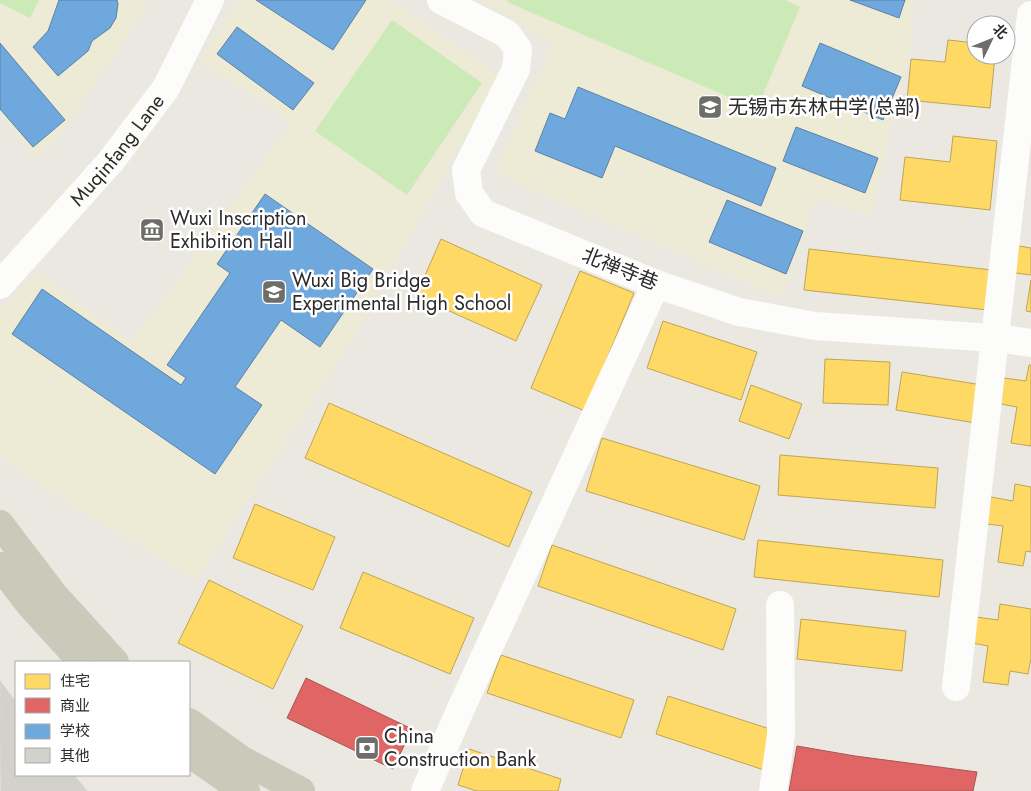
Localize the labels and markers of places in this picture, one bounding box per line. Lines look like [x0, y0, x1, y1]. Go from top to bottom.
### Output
place label: 无锡市东林中学(总部) [728, 93, 920, 122]
school or university icon: 无锡市东林中学(总部) [697, 94, 723, 120]
place label: Wuxi Inscription Exhibition Hall [170, 204, 306, 256]
museum icon: Wuxi Inscription Exhibition Hall [139, 217, 165, 243]
place label: Wuxi Big Bridge Experimental High School [292, 266, 511, 318]
school or university icon: Wuxi Big Bridge Experimental High School [261, 279, 287, 305]
place label: China Construction Bank [384, 722, 537, 774]
bank icon: China Construction Bank [354, 735, 380, 761]

